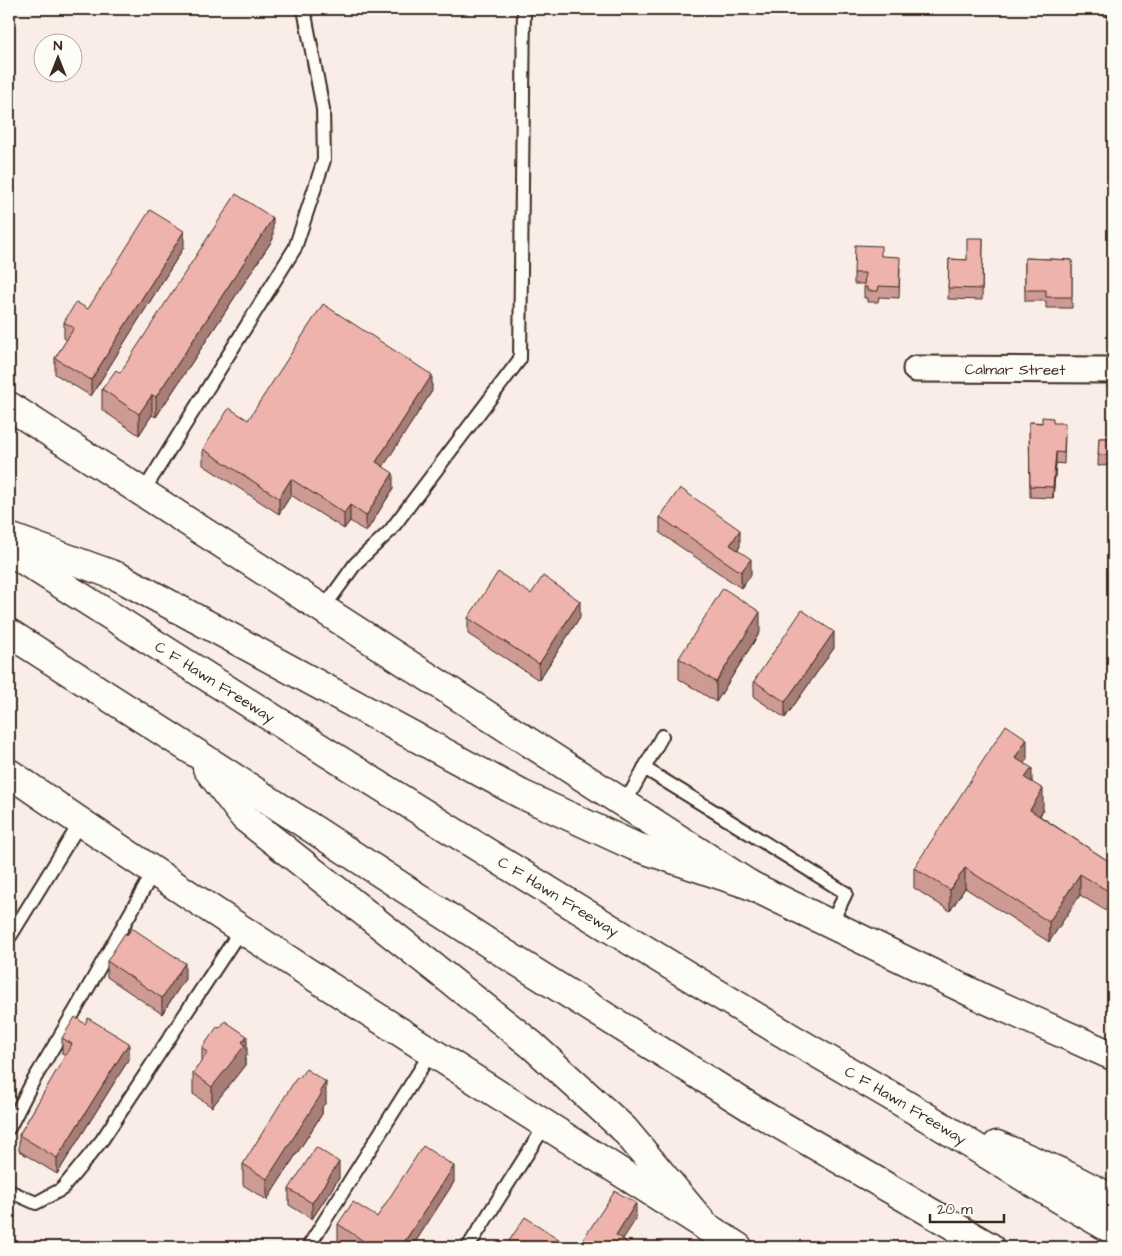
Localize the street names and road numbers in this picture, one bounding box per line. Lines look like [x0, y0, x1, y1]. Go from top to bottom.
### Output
street label: Calmar Street [965, 359, 1065, 381]
street label: C F Hawn Freeway [151, 636, 279, 729]
street label: C F Hawn Freeway [494, 852, 623, 943]
street label: C F Hawn Freeway [841, 1061, 970, 1151]

